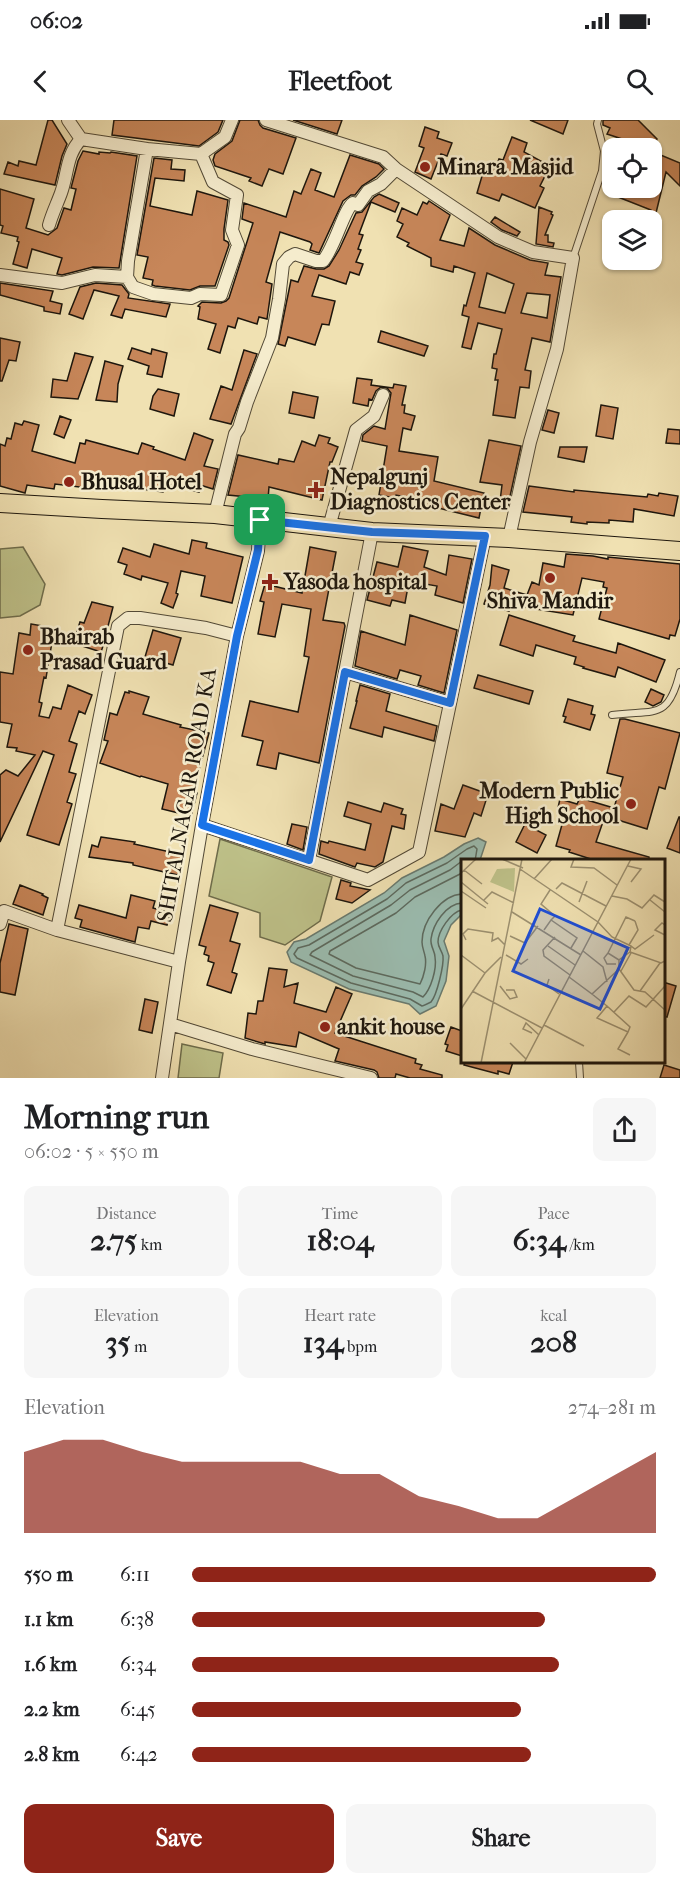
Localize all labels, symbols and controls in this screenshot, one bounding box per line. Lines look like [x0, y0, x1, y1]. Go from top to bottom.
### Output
text: 06:02 [30, 8, 83, 34]
icon: back [24, 65, 57, 98]
text: Fleetfoot [288, 65, 392, 97]
icon: search [623, 65, 656, 98]
map controls [602, 138, 662, 270]
button: locate [602, 138, 662, 198]
place label: Minara Masjid [436, 154, 574, 180]
marker: Minara Masjid [418, 160, 432, 174]
button: layers [602, 210, 662, 270]
place label: Nepalgunj Diagnostics Center [330, 464, 511, 515]
place label: Bhusal Hotel [81, 469, 203, 495]
marker: Bhusal Hotel [62, 475, 76, 489]
marker: Nepalgunj Diagnostics Center [307, 481, 325, 499]
pin [234, 494, 285, 545]
icon: arrive [243, 503, 276, 536]
place label: Yasoda hospital [283, 569, 428, 595]
marker: Shiva Mandir [543, 571, 557, 585]
marker: Yasoda hospital [261, 573, 279, 591]
place label: Shiva Mandir [487, 588, 614, 614]
place label: Bhairab Prasad Guard [40, 624, 168, 675]
marker: Bhairab Prasad Guard [21, 643, 35, 657]
street label: SHITALNAGAR ROAD KA [152, 665, 222, 924]
place label: Modern Public High School [478, 778, 620, 829]
marker: Modern Public High School [624, 797, 638, 811]
inset map [461, 859, 665, 1063]
place label: ankit house [337, 1014, 445, 1040]
marker: ankit house [318, 1020, 332, 1034]
text: Morning run [24, 1098, 209, 1137]
button: share [593, 1098, 656, 1161]
text: 06:02 · 5 × 550 m [24, 1140, 159, 1163]
text: Distance [96, 1204, 156, 1223]
text: Time [322, 1204, 358, 1223]
text: Pace [538, 1204, 570, 1223]
text: 2.75 [90, 1223, 137, 1258]
text: 18:04 [306, 1223, 373, 1258]
text: 6:34 [512, 1223, 566, 1258]
text: km [137, 1235, 162, 1254]
text: /km [566, 1235, 595, 1254]
text: Elevation [94, 1306, 159, 1325]
text: Heart rate [304, 1306, 376, 1325]
text: kcal [540, 1306, 567, 1325]
text: 35 [105, 1325, 131, 1360]
text: 134 [303, 1325, 344, 1360]
text: 208 [530, 1325, 577, 1360]
text: m [131, 1337, 147, 1356]
text: bpm [344, 1337, 377, 1356]
text: Elevation [24, 1396, 105, 1419]
text: 274–281 m [568, 1396, 656, 1419]
text: 550 m [24, 1563, 73, 1586]
text: 6:11 [120, 1563, 150, 1586]
text: 1.1 km [24, 1608, 73, 1631]
text: 6:38 [120, 1608, 154, 1631]
text: 1.6 km [24, 1653, 77, 1676]
text: 6:34 [120, 1653, 156, 1676]
text: 2.2 km [24, 1698, 80, 1721]
text: 6:45 [120, 1698, 156, 1721]
text: 2.8 km [24, 1743, 79, 1766]
text: 6:42 [120, 1743, 158, 1766]
button: Save [24, 1804, 334, 1873]
button: Share [346, 1804, 656, 1873]

